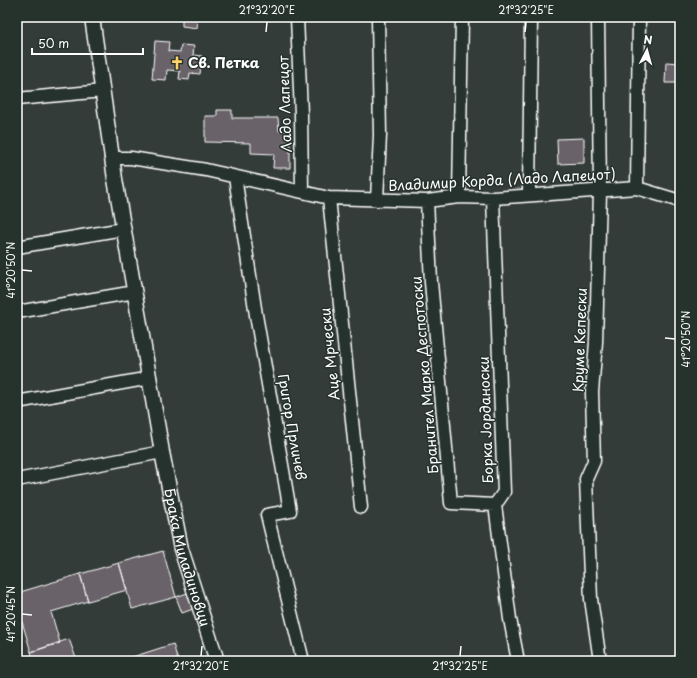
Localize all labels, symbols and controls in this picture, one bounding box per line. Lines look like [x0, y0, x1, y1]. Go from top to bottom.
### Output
text: 21°32'20"E [239, 2, 295, 17]
text: 21°32'25"E [498, 2, 554, 17]
scale bar [32, 30, 143, 56]
north arrow [627, 30, 667, 70]
text: N [643, 31, 654, 48]
text: 50 m [38, 34, 69, 52]
place label: Св. Петка [188, 52, 260, 73]
church icon: Св. Петка [169, 55, 185, 71]
street label: Ладо Лапецот [272, 55, 297, 153]
street label: Владимир Корда (Ладо Лапецот) [388, 163, 616, 196]
text: 41°20'50"N [3, 241, 18, 298]
street label: Бранител Марко Деспотоски [405, 275, 444, 475]
street label: Круме Кепески [567, 287, 592, 393]
street label: Аце Мрчески [314, 307, 345, 401]
text: 41°20'50"N [678, 310, 693, 367]
street label: Борка Јорданоски [473, 356, 498, 484]
street label: Григор Прличев [273, 372, 312, 482]
street label: Браќа Миладиновци [159, 486, 216, 629]
text: 41°20'45"N [3, 586, 18, 642]
text: 21°32'20"E [173, 658, 229, 673]
text: 21°32'25"E [432, 658, 488, 673]

